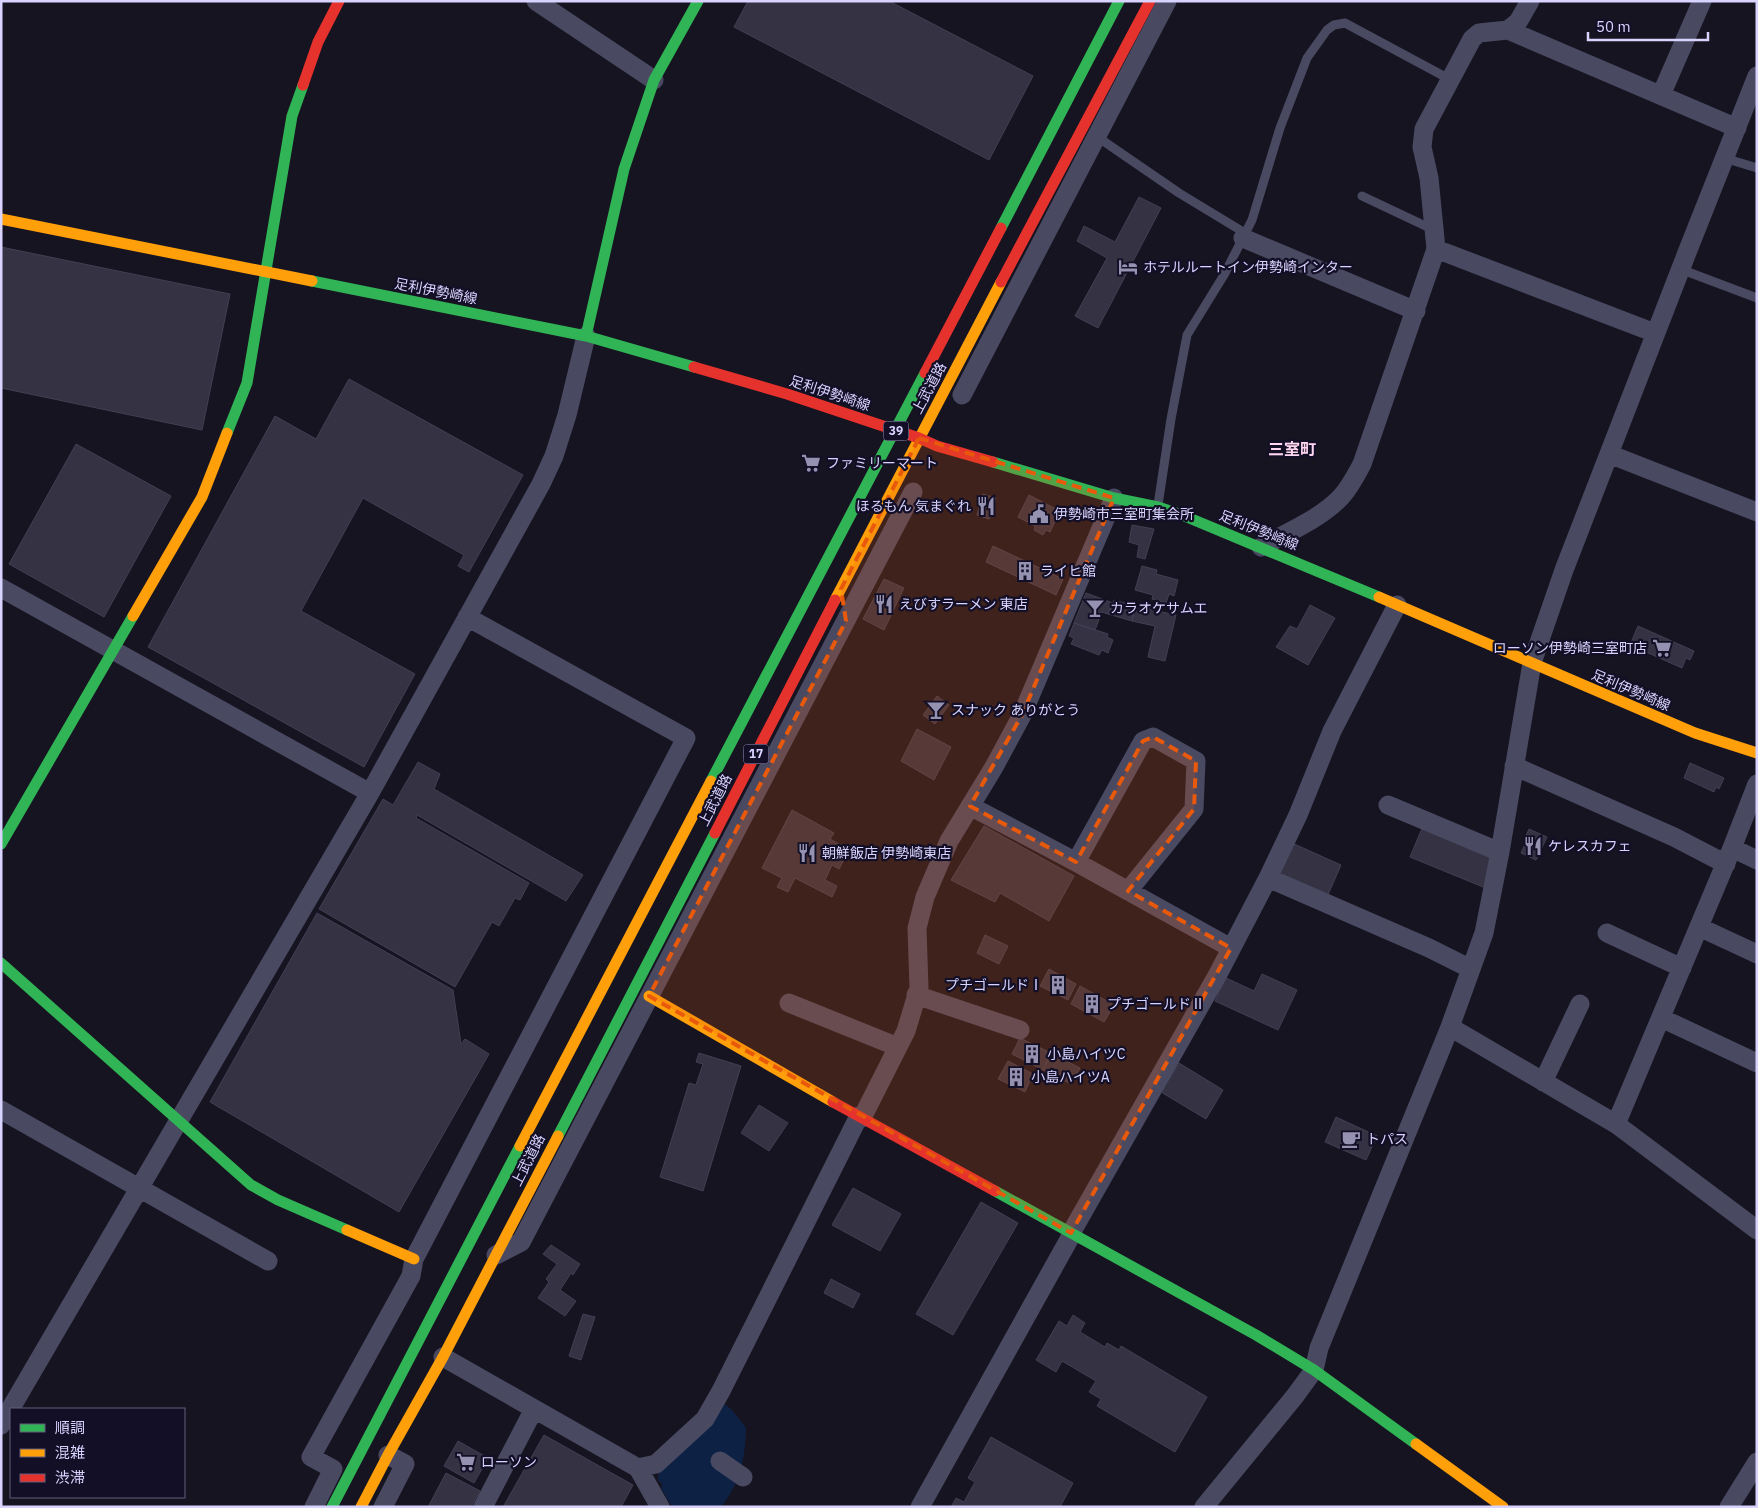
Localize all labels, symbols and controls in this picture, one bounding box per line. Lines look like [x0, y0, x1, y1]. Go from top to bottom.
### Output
scale bar [1588, 10, 1708, 42]
text: 50 m [1596, 17, 1631, 36]
hotel icon: ホテルルートイン伊勢崎インター [1117, 256, 1139, 278]
place label: ホテルルートイン伊勢崎インター [1143, 258, 1353, 276]
street label: 足利伊勢崎線 [393, 274, 479, 308]
street label: 上武道路 [908, 359, 950, 417]
street label: 足利伊勢崎線 [787, 371, 873, 415]
road number: 39 [884, 422, 908, 441]
district label: 三室町 [1268, 439, 1316, 459]
supermarket icon: ファミリーマート [800, 452, 822, 474]
place label: ファミリーマート [826, 454, 938, 472]
restaurant icon: ほるもん 気まぐれ [975, 495, 997, 517]
place label: ほるもん 気まぐれ [856, 497, 971, 515]
public building icon: 伊勢崎市三室町集会所 [1028, 503, 1050, 525]
place label: 伊勢崎市三室町集会所 [1054, 505, 1194, 523]
street label: 足利伊勢崎線 [1217, 506, 1301, 554]
building icon: ライヒ館 [1014, 560, 1036, 582]
place label: ライヒ館 [1040, 562, 1096, 580]
restaurant icon: えびすラーメン 東店 [873, 593, 895, 615]
place label: えびすラーメン 東店 [899, 595, 1028, 613]
bar icon: カラオケサムエ [1084, 597, 1106, 619]
place label: カラオケサムエ [1110, 599, 1208, 617]
supermarket icon: ローソン伊勢崎三室町店 [1651, 637, 1673, 659]
place label: ローソン伊勢崎三室町店 [1493, 639, 1647, 657]
street label: 足利伊勢崎線 [1589, 665, 1673, 715]
bar icon: スナック ありがとう [925, 699, 947, 721]
place label: スナック ありがとう [951, 701, 1080, 719]
road number: 17 [744, 744, 768, 764]
street label: 上武道路 [694, 771, 736, 829]
restaurant icon: ケレスカフェ [1522, 835, 1544, 857]
place label: ケレスカフェ [1548, 837, 1632, 855]
restaurant icon: 朝鮮飯店 伊勢崎東店 [796, 842, 818, 864]
place label: 朝鮮飯店 伊勢崎東店 [822, 844, 951, 862]
building icon: プチゴールドⅠ [1047, 974, 1069, 996]
place label: プチゴールドⅠ [945, 976, 1043, 994]
building icon: プチゴールドⅡ [1081, 993, 1103, 1015]
place label: プチゴールドⅡ [1107, 995, 1205, 1013]
building icon: 小島ハイツC [1021, 1043, 1043, 1065]
place label: 小島ハイツC [1047, 1045, 1126, 1063]
building icon: 小島ハイツA [1005, 1066, 1027, 1088]
place label: 小島ハイツA [1031, 1068, 1110, 1086]
cafe icon: トパス [1340, 1128, 1362, 1150]
place label: トパス [1366, 1130, 1408, 1148]
street label: 上武道路 [507, 1131, 549, 1189]
legend [10, 1408, 185, 1498]
text: 順調 [55, 1418, 85, 1437]
text: 混雑 [55, 1443, 85, 1462]
supermarket icon: ローソン [455, 1451, 477, 1473]
place label: ローソン [481, 1453, 537, 1471]
text: 渋滞 [55, 1468, 85, 1487]

